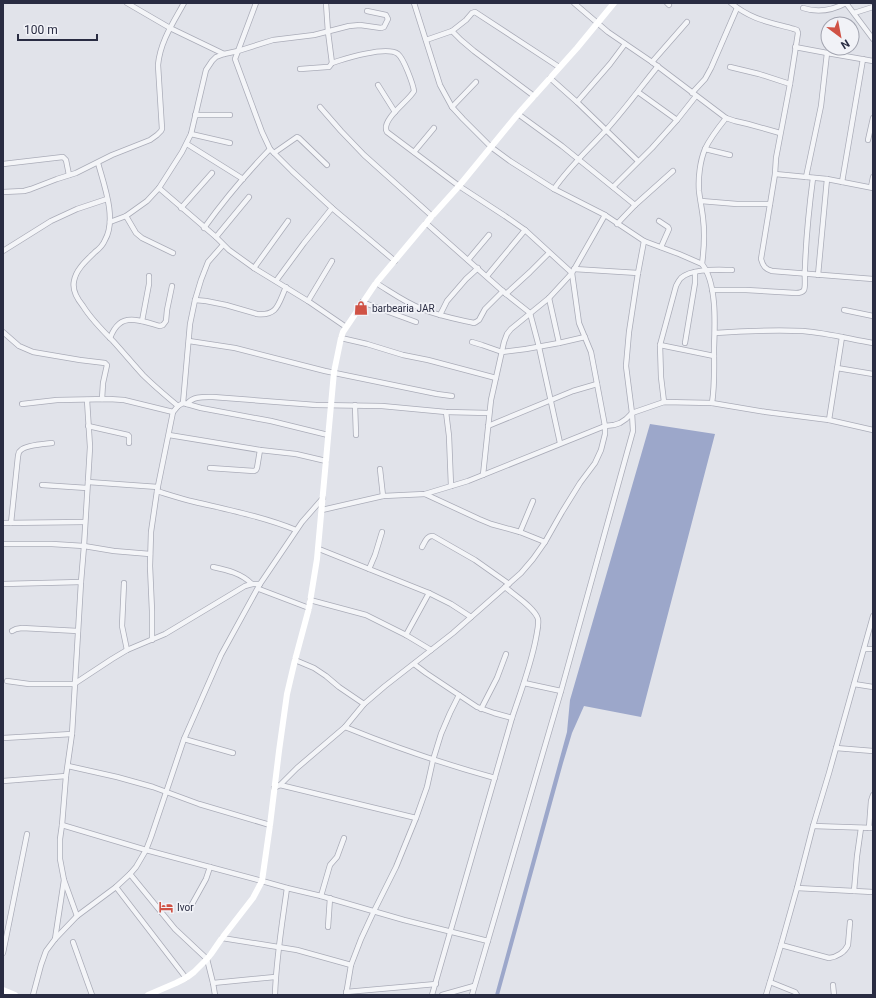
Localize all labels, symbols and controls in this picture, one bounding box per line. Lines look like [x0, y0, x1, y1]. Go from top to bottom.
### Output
scale bar [18, 16, 97, 42]
north arrow [820, 16, 860, 56]
text: 100 m [24, 23, 58, 37]
text: N [838, 36, 852, 52]
shop icon: barbearia JAR [353, 300, 369, 316]
place label: barbearia JAR [372, 303, 435, 314]
hotel icon: Ivor [158, 899, 174, 915]
place label: Ivor [177, 902, 194, 913]

